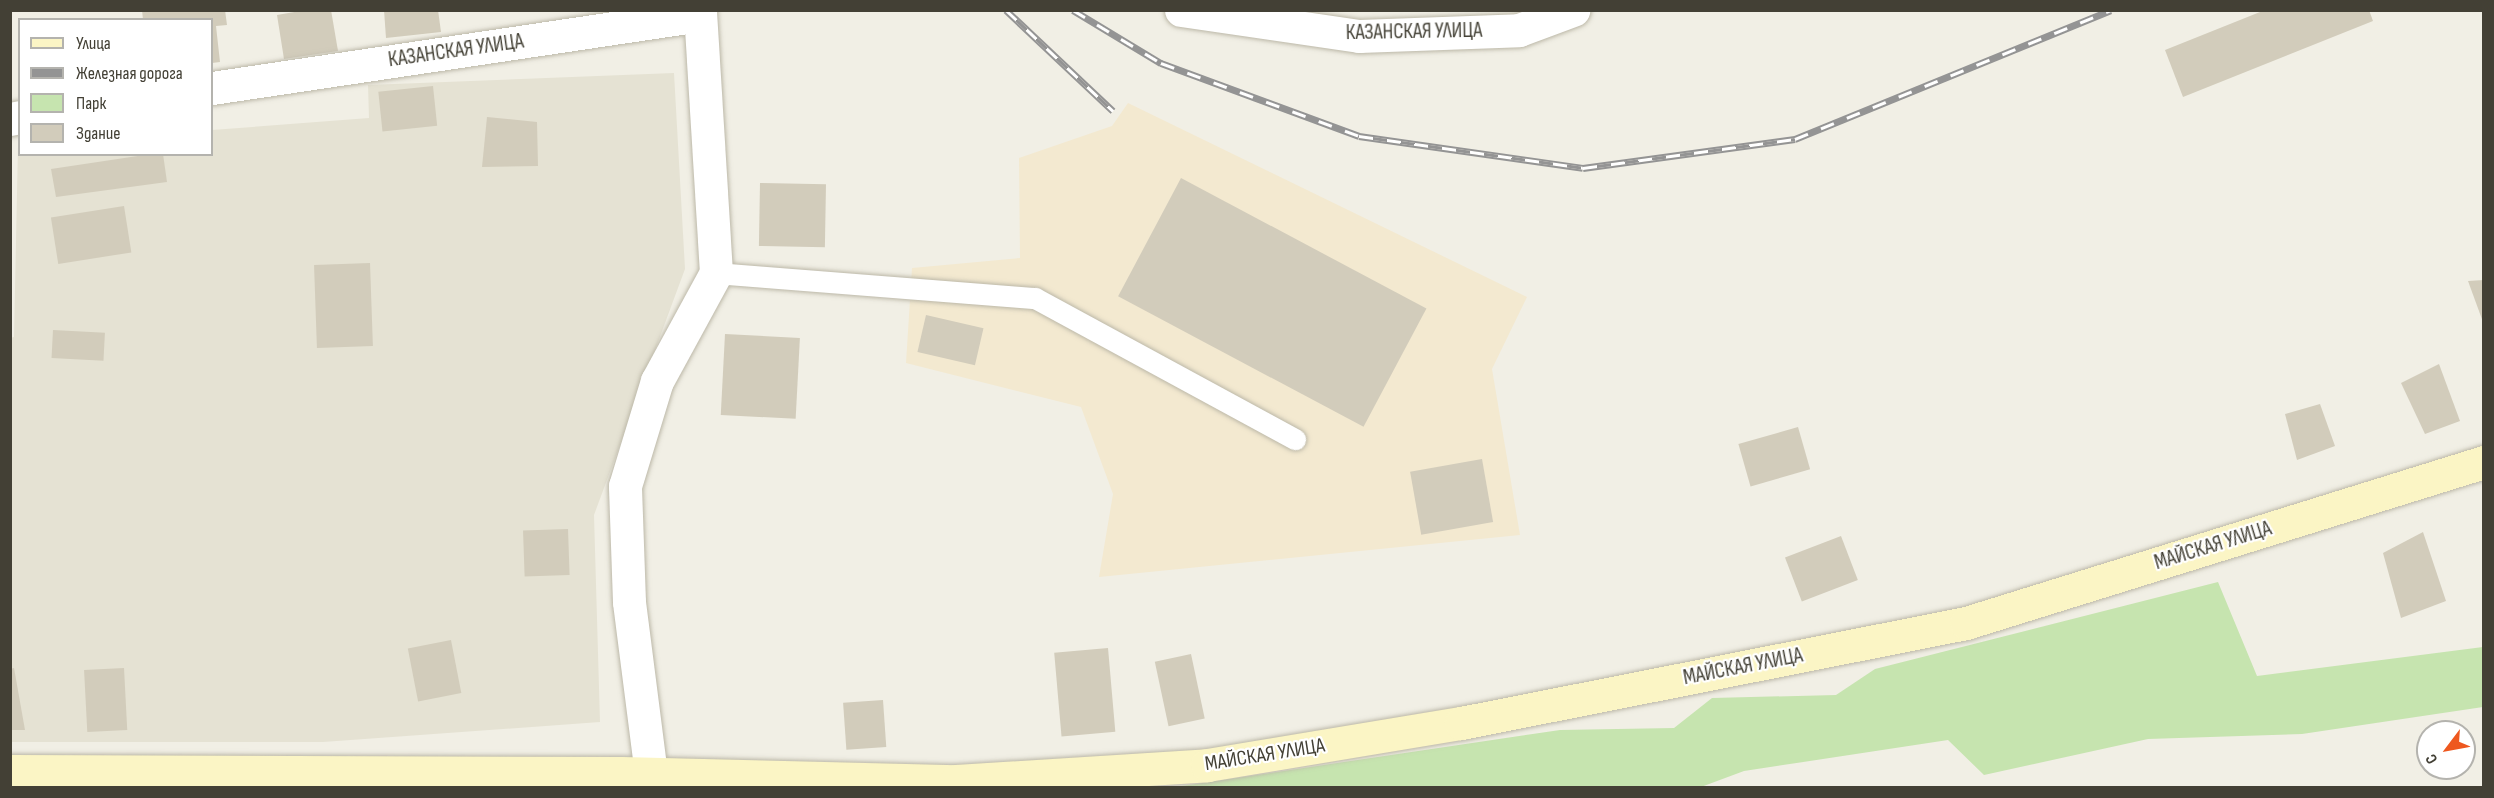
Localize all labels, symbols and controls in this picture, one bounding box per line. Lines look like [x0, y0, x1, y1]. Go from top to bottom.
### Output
legend [18, 18, 213, 156]
street label: КАЗАНСКАЯ УЛИЦА [1346, 18, 1482, 46]
street label: КАЗАНСКАЯ УЛИЦА [387, 29, 525, 73]
text: Улица [76, 33, 111, 54]
text: Железная дорога [76, 63, 183, 84]
text: Парк [76, 93, 106, 114]
text: Здание [76, 123, 121, 144]
street label: МАЙСКАЯ УЛИЦА [2151, 516, 2275, 576]
street label: МАЙСКАЯ УЛИЦА [1681, 643, 1805, 691]
north arrow [2416, 720, 2476, 780]
street label: МАЙСКАЯ УЛИЦА [1203, 733, 1327, 777]
text: С [2422, 750, 2442, 767]

